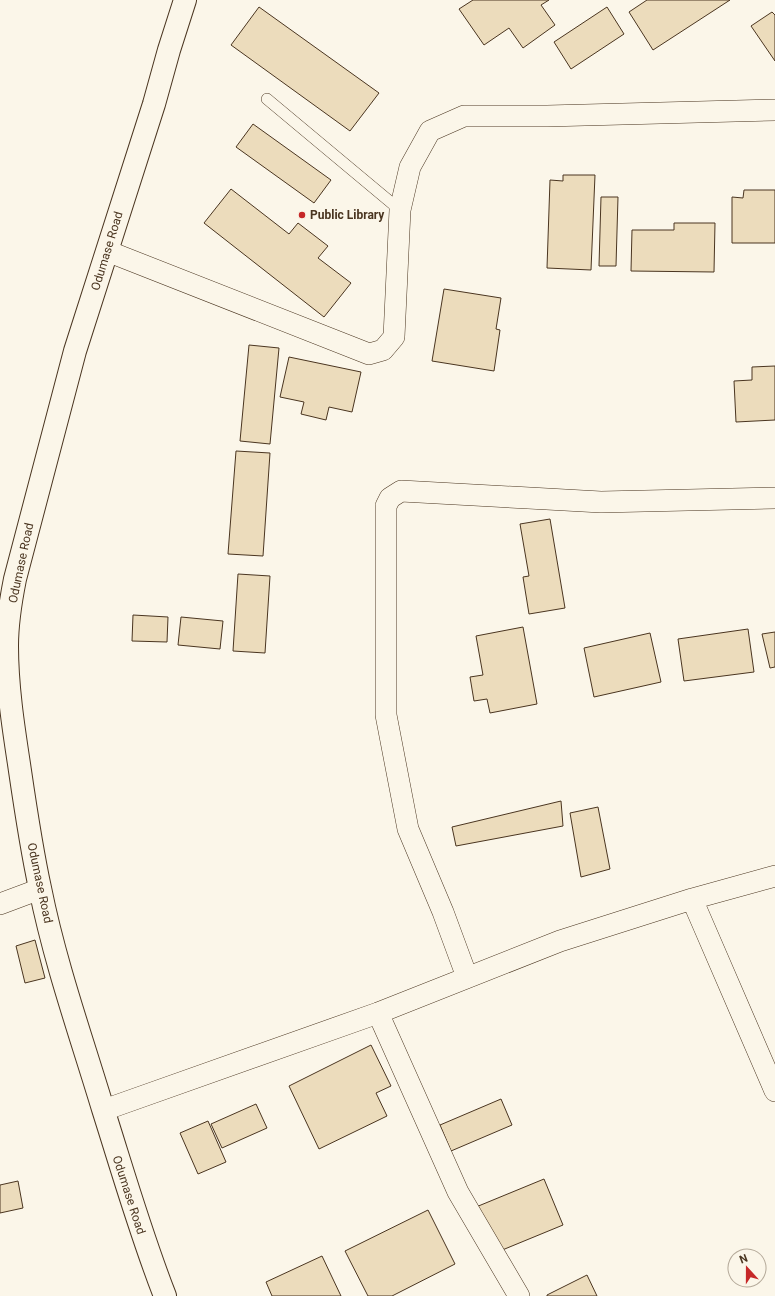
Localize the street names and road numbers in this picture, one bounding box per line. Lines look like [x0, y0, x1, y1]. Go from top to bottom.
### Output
street label: Odumase Road [88, 210, 126, 292]
street label: Odumase Road [6, 522, 36, 604]
street label: Odumase Road [25, 842, 55, 924]
street label: Odumase Road [110, 1154, 148, 1236]

